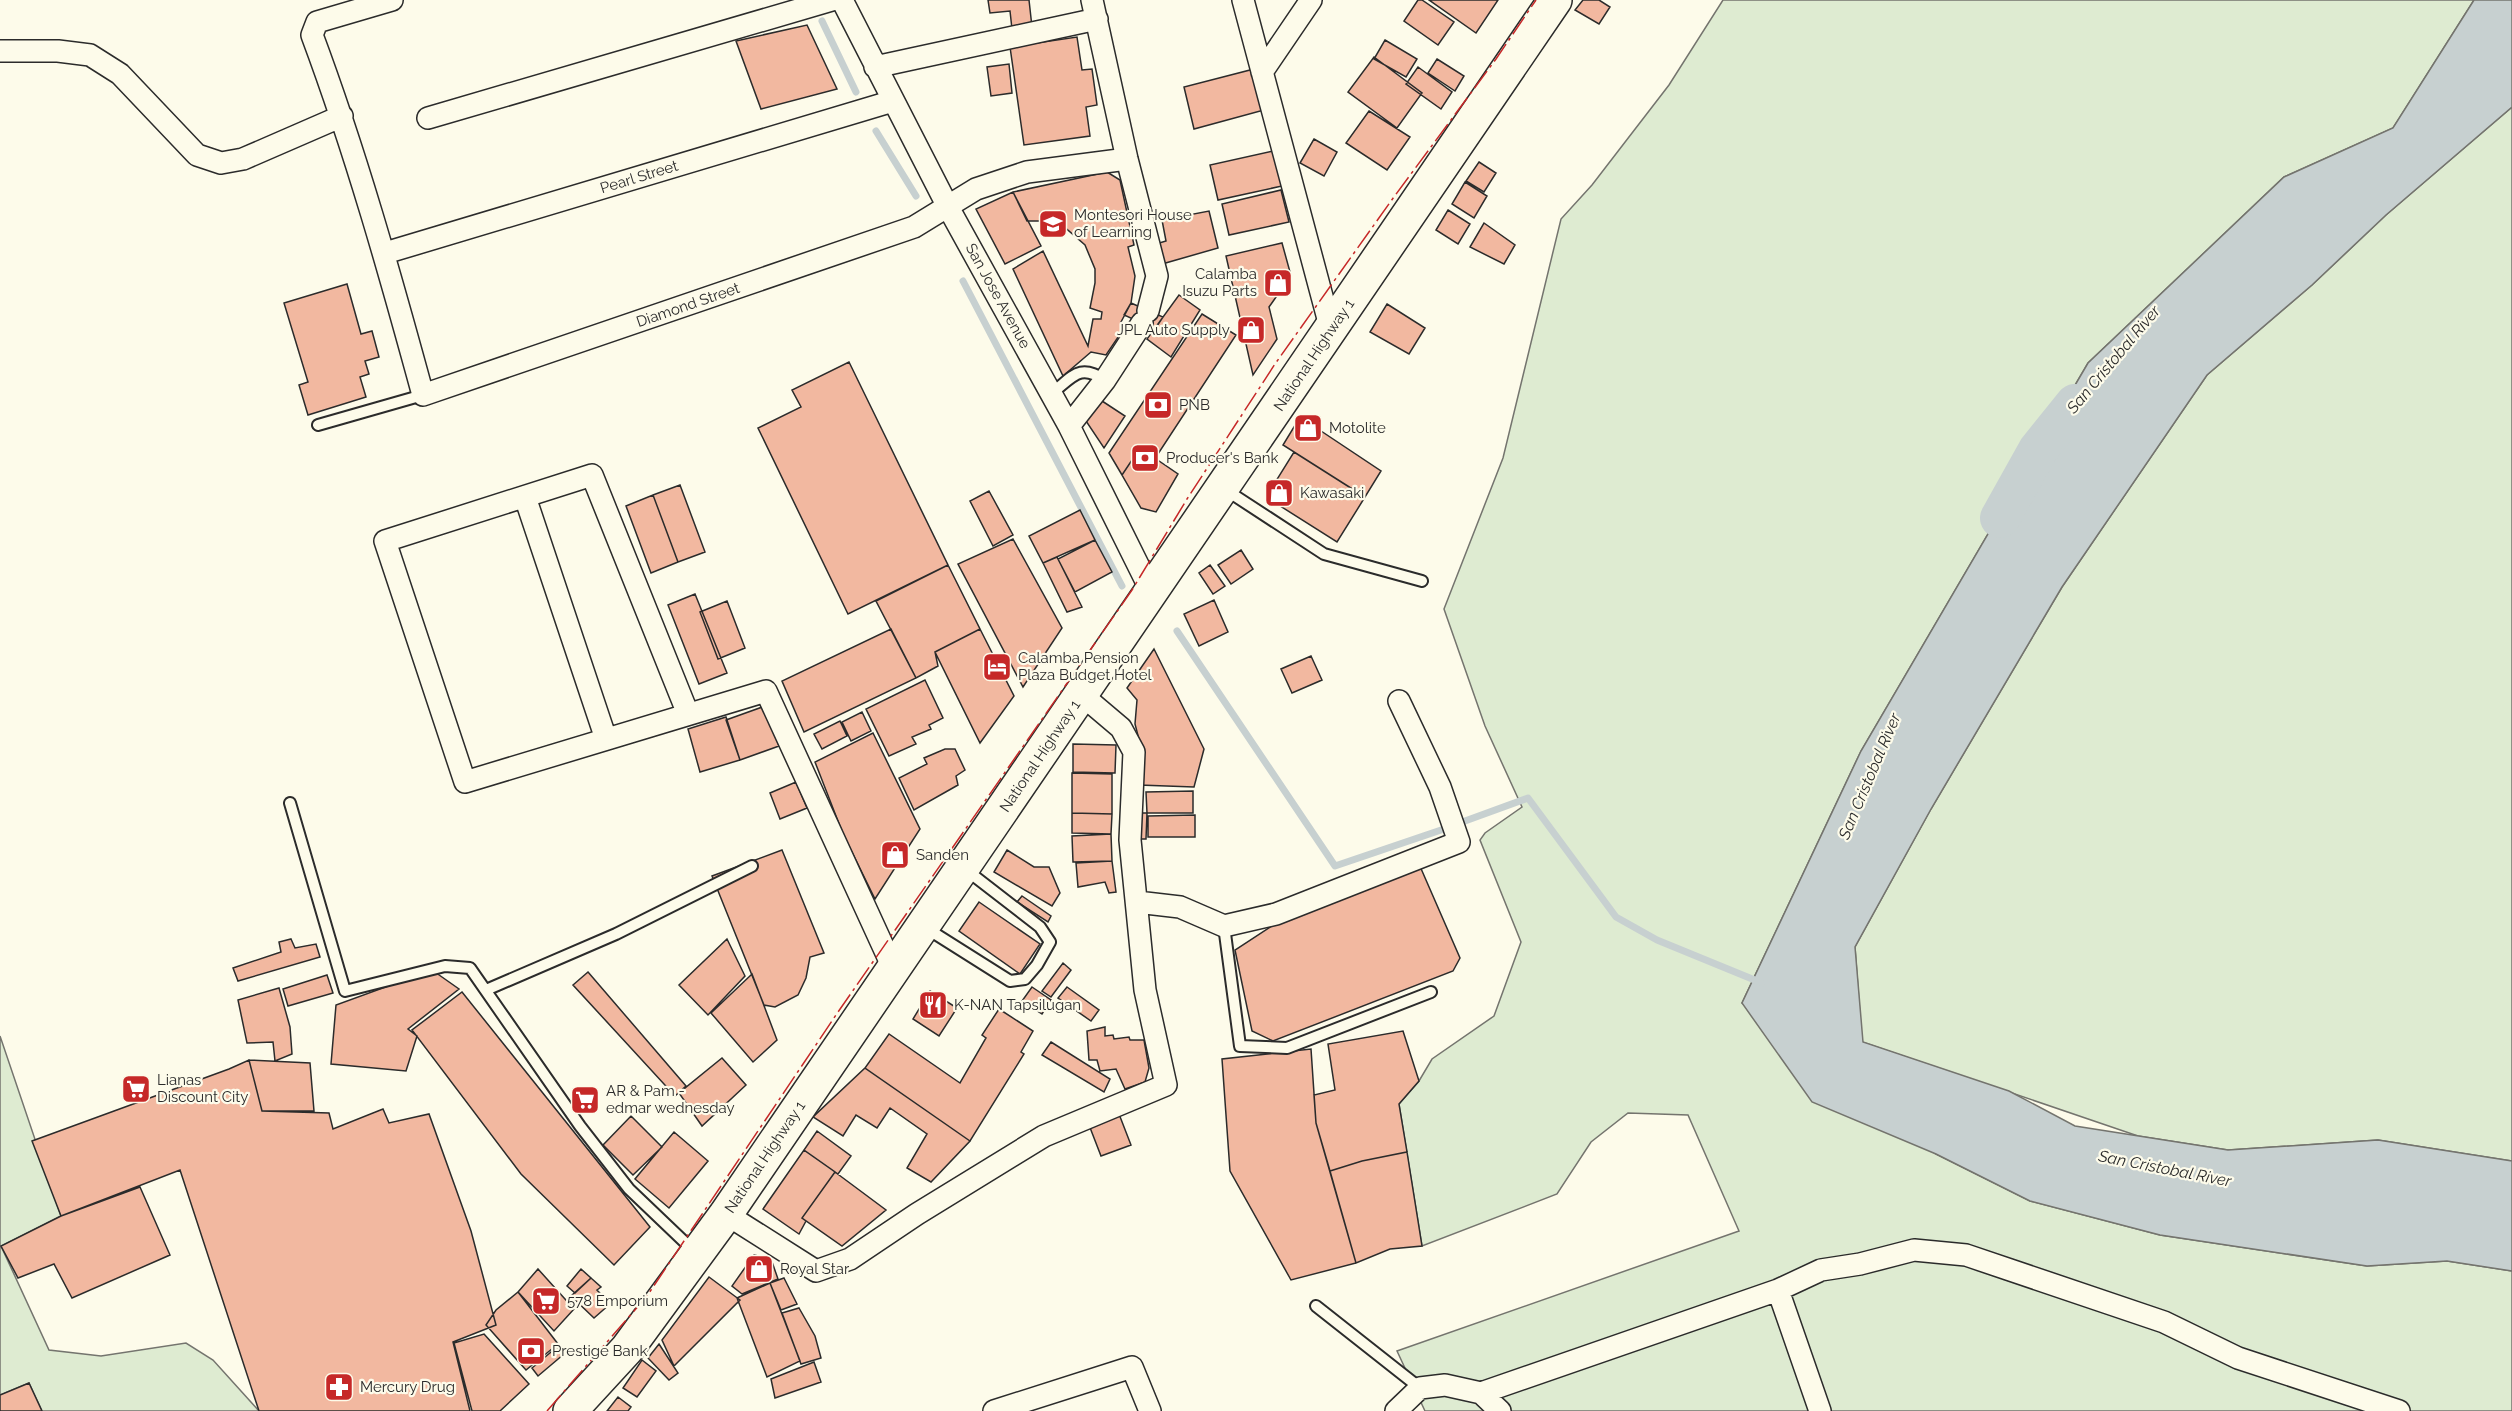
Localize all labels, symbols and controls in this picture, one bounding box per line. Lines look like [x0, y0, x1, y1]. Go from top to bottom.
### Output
street label: Pearl Street [598, 157, 680, 197]
place label: Montesori House of Learning [1074, 206, 1192, 241]
school or university icon: Montesori House of Learning [1037, 208, 1069, 240]
street label: San Jose Avenue [962, 240, 1034, 352]
place label: Calamba Isuzu Parts [1182, 265, 1257, 300]
shop icon: Calamba Isuzu Parts [1262, 267, 1294, 299]
street label: Diamond Street [634, 279, 742, 331]
street label: National Highway 1 [1270, 295, 1358, 414]
water label: San Cristobal River [2062, 301, 2164, 418]
shop icon: JPL Auto Supply [1235, 314, 1267, 346]
place label: JPL Auto Supply [1117, 321, 1230, 339]
bank icon: PNB [1142, 389, 1174, 421]
place label: PNB [1179, 396, 1210, 414]
shop icon: Motolite [1292, 412, 1324, 444]
place label: Motolite [1329, 419, 1386, 437]
bank icon: Producer's Bank [1129, 442, 1161, 474]
place label: Producer's Bank [1166, 449, 1279, 467]
shop icon: Kawasaki [1263, 477, 1295, 509]
place label: Kawasaki [1300, 484, 1364, 502]
place label: Calamba Pension Plaza Budget Hotel [1018, 649, 1153, 684]
hotel icon: Calamba Pension Plaza Budget Hotel [981, 651, 1013, 683]
street label: National Highway 1 [996, 696, 1084, 815]
water label: San Cristobal River [1834, 710, 1905, 843]
shop icon: Sanden [879, 839, 911, 871]
place label: Sanden [916, 846, 969, 864]
restaurant icon: K-NAN Tapsilugan [917, 989, 949, 1021]
place label: K-NAN Tapsilugan [954, 996, 1081, 1014]
place label: Lianas Discount City [157, 1071, 248, 1106]
supermarket icon: Lianas Discount City [120, 1073, 152, 1105]
place label: AR & Pam - edmar wednesday [606, 1082, 735, 1117]
supermarket icon: AR & Pam - edmar wednesday [569, 1084, 601, 1116]
street label: National Highway 1 [721, 1097, 809, 1216]
water label: San Cristobal River [2096, 1146, 2233, 1191]
shop icon: Royal Star [743, 1253, 775, 1285]
place label: Royal Star [780, 1260, 850, 1278]
supermarket icon: 578 Emporium [530, 1285, 562, 1317]
place label: 578 Emporium [567, 1292, 668, 1310]
bank icon: Prestige Bank [515, 1335, 547, 1367]
place label: Prestige Bank [552, 1342, 648, 1360]
pharmacy icon: Mercury Drug [323, 1371, 355, 1403]
place label: Mercury Drug [360, 1378, 455, 1396]

